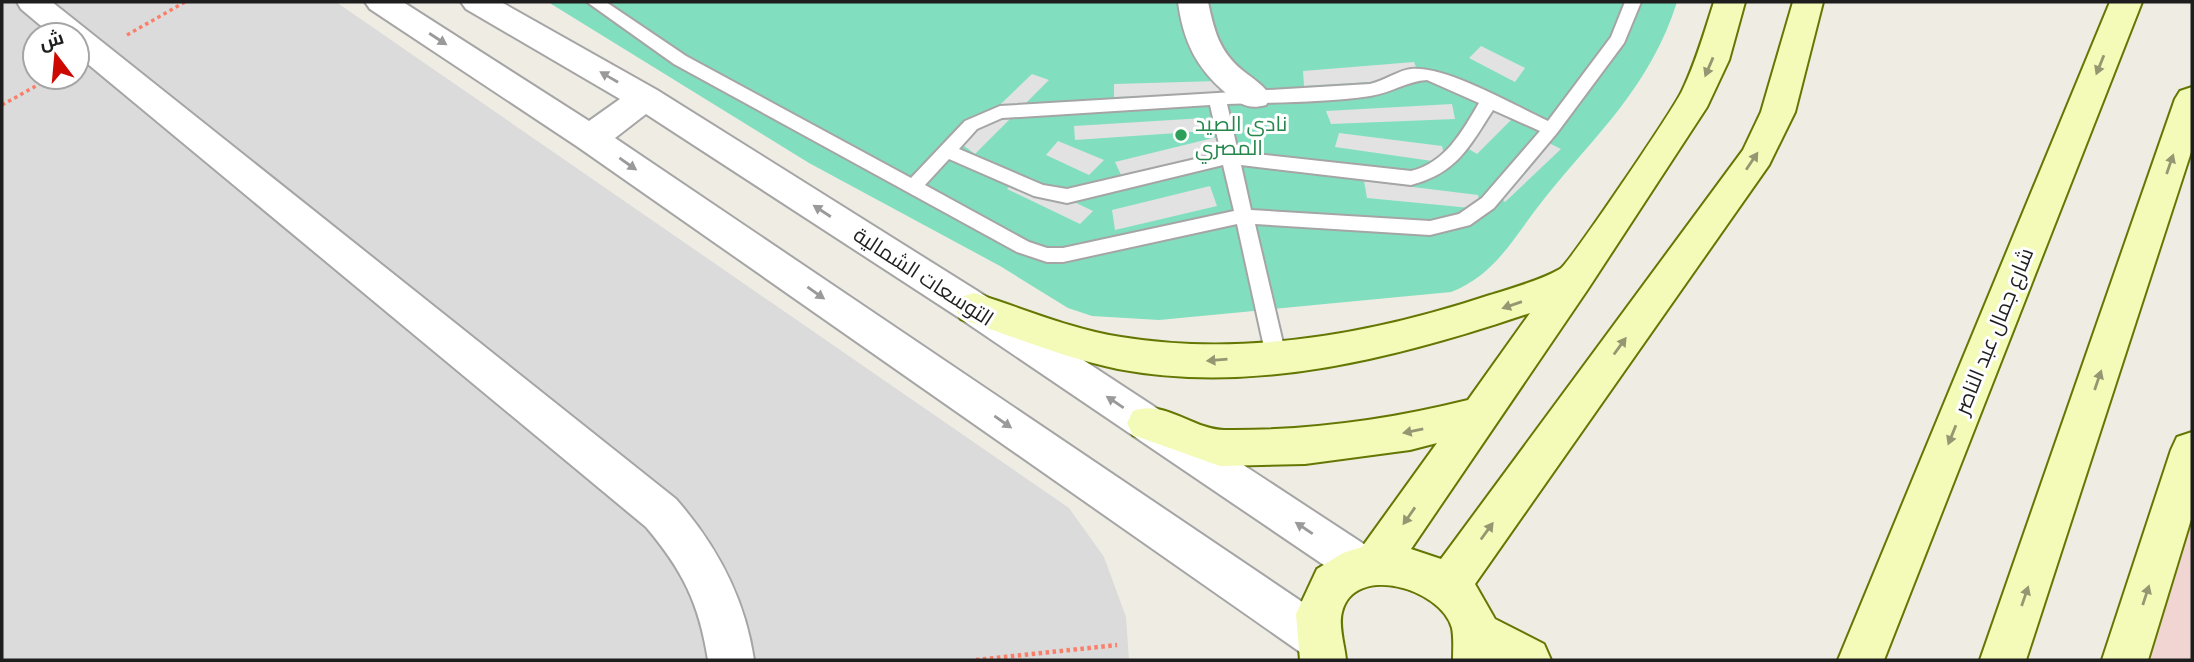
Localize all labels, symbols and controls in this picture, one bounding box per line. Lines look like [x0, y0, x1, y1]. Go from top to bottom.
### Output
north arrow [21, 21, 91, 91]
text: ش [37, 26, 66, 55]
one-way arrow [429, 32, 447, 46]
one-way arrow [2095, 55, 2106, 76]
one-way arrow [1703, 57, 1715, 77]
one-way arrow [599, 71, 618, 83]
place label: نادى الصيد المصري [1195, 111, 1287, 164]
marker: نادى الصيد المصري [1173, 127, 1189, 143]
one-way arrow [1745, 152, 1758, 171]
one-way arrow [2165, 154, 2176, 175]
one-way arrow [619, 157, 637, 171]
one-way arrow [812, 204, 832, 217]
street label: التوسعات الشمالية [849, 222, 998, 331]
street label: شارع جمال عبد الناصر [1948, 244, 2040, 420]
one-way arrow [807, 286, 825, 300]
one-way arrow [1501, 301, 1522, 311]
one-way arrow [1613, 337, 1627, 355]
one-way arrow [1206, 355, 1228, 366]
one-way arrow [2093, 369, 2103, 390]
one-way arrow [1106, 395, 1124, 409]
one-way arrow [994, 415, 1012, 429]
one-way arrow [1402, 425, 1424, 436]
one-way arrow [1946, 425, 1957, 446]
one-way arrow [1402, 507, 1416, 525]
one-way arrow [1295, 522, 1314, 535]
one-way arrow [1480, 522, 1494, 540]
one-way arrow [2020, 585, 2031, 606]
one-way arrow [2141, 585, 2152, 606]

